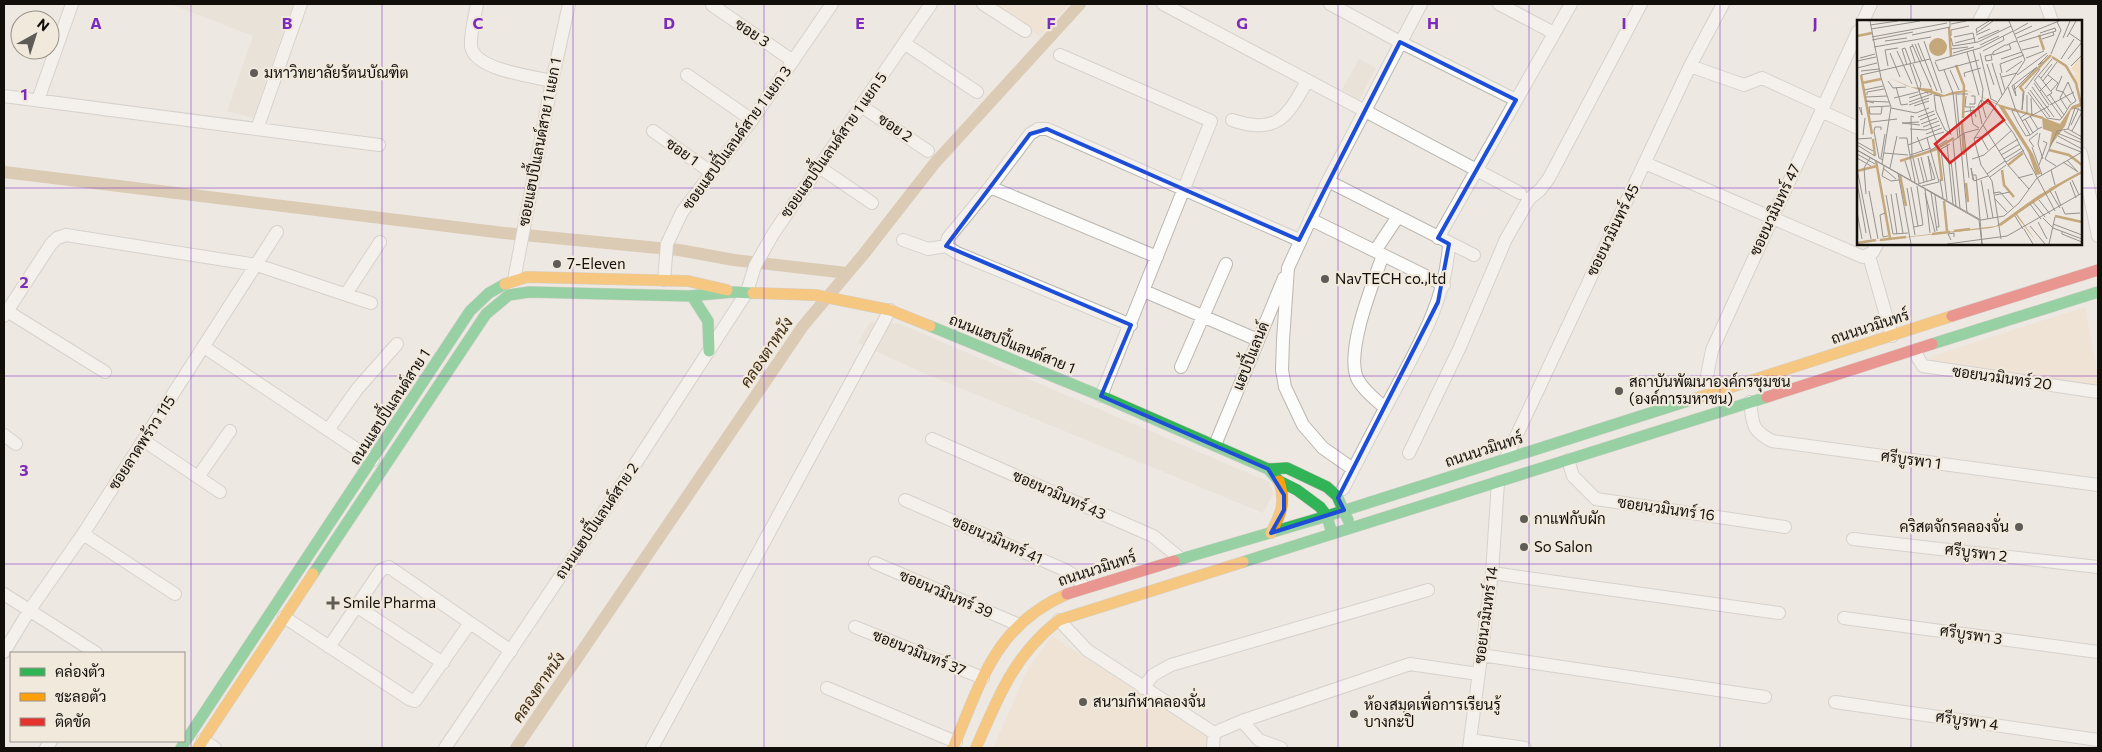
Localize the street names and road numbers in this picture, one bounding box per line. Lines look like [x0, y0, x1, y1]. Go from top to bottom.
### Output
street label: ซอย 3 [732, 14, 773, 50]
street label: ซอยแฮปปี้แลนด์สาย 1 แยก 1 [509, 55, 564, 228]
street label: ซอยแฮปปี้แลนด์สาย 1 แยก 3 [674, 59, 794, 213]
street label: ซอยแฮปปี้แลนด์สาย 1 แยก 5 [772, 65, 890, 221]
street label: ซอย 2 [875, 109, 916, 145]
street label: ซอย 1 [663, 133, 702, 169]
street label: ซอยนวมินทร์ 47 [1745, 161, 1803, 258]
street label: ซอยนวมินทร์ 45 [1582, 181, 1642, 279]
street label: ถนนแฮปปี้แลนด์สาย 1 [947, 305, 1080, 377]
street label: ถนนนวมินทร์ [1828, 305, 1911, 347]
street label: แฮปปี้แลนด์ [1223, 317, 1272, 393]
street label: ถนนแฮปปี้แลนด์สาย 1 [341, 343, 433, 468]
street label: ซอยนวมินทร์ 20 [1951, 361, 2053, 393]
street label: ซอยลาดพร้าว 115 [104, 392, 178, 493]
street label: ถนนนวมินทร์ [1442, 428, 1525, 470]
street label: ศรีบูรพา 1 [1880, 446, 1942, 474]
street label: ถนนแฮปปี้แลนด์สาย 2 [546, 456, 642, 582]
street label: ซอยนวมินทร์ 43 [1010, 465, 1109, 523]
street label: ซอยนวมินทร์ 16 [1616, 492, 1716, 524]
street label: ซอยนวมินทร์ 41 [949, 511, 1046, 567]
street label: ศรีบูรพา 2 [1944, 539, 2008, 567]
street label: ถนนนวมินทร์ [1055, 547, 1138, 589]
street label: ซอยนวมินทร์ 39 [897, 565, 996, 621]
street label: ซอยนวมินทร์ 14 [1469, 565, 1501, 665]
street label: ศรีบูรพา 3 [1939, 621, 2003, 649]
street label: ซอยนวมินทร์ 37 [870, 625, 969, 679]
street label: ศรีบูรพา 4 [1934, 707, 2000, 735]

